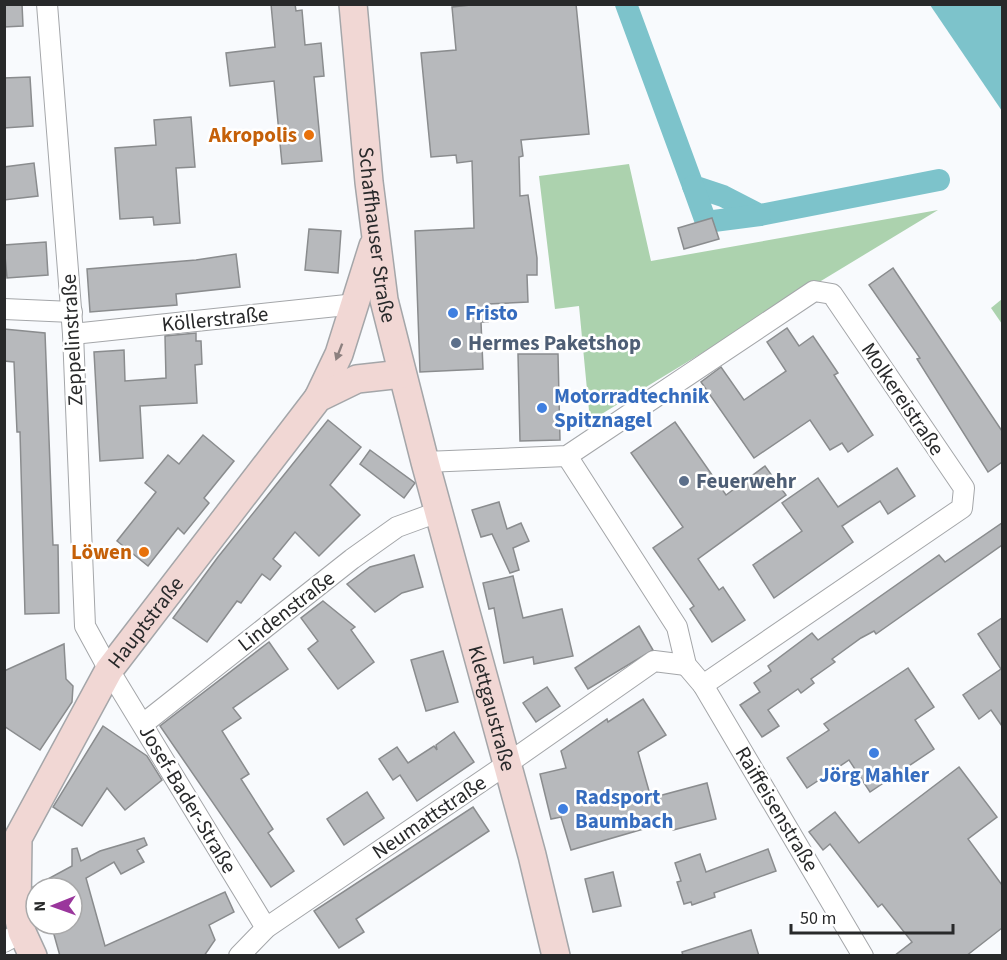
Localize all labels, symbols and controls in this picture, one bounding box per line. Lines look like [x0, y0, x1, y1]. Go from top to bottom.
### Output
place label: Akropolis [208, 120, 297, 150]
marker: Akropolis [302, 128, 316, 142]
street label: Schaffhauser Straße [351, 146, 404, 326]
street label: Zeppelinstraße [54, 273, 90, 407]
street label: Köllerstraße [160, 298, 270, 340]
place label: Fristo [465, 298, 518, 328]
marker: Fristo [446, 306, 460, 320]
place label: Hermes Paketshop [468, 328, 641, 358]
marker: Hermes Paketshop [449, 336, 463, 350]
street label: Molkereistraße [854, 337, 952, 461]
one-way arrow [334, 343, 344, 361]
place label: Motorradtechnik Spitznagel [554, 381, 710, 435]
marker: Motorradtechnik Spitznagel [535, 401, 549, 415]
place label: Feuerwehr [696, 466, 797, 496]
marker: Feuerwehr [677, 474, 691, 488]
place label: Löwen [71, 537, 132, 567]
marker: Löwen [137, 545, 151, 559]
street label: Lindenstraße [231, 564, 341, 658]
street label: Hauptstraße [100, 570, 191, 675]
street label: Klettgaustraße [461, 642, 523, 774]
street label: Josef-Bader-Straße [132, 719, 244, 879]
street label: Raiffeisenstraße [728, 741, 826, 877]
marker: Jörg Mahler [867, 746, 881, 760]
place label: Jörg Mahler [819, 760, 930, 790]
street label: Neumattstraße [366, 768, 492, 866]
place label: Radsport Baumbach [575, 782, 673, 836]
marker: Radsport Baumbach [556, 802, 570, 816]
north arrow [24, 876, 84, 936]
scale bar [791, 897, 953, 935]
text: N [29, 901, 51, 912]
text: 50 m [800, 906, 836, 931]

